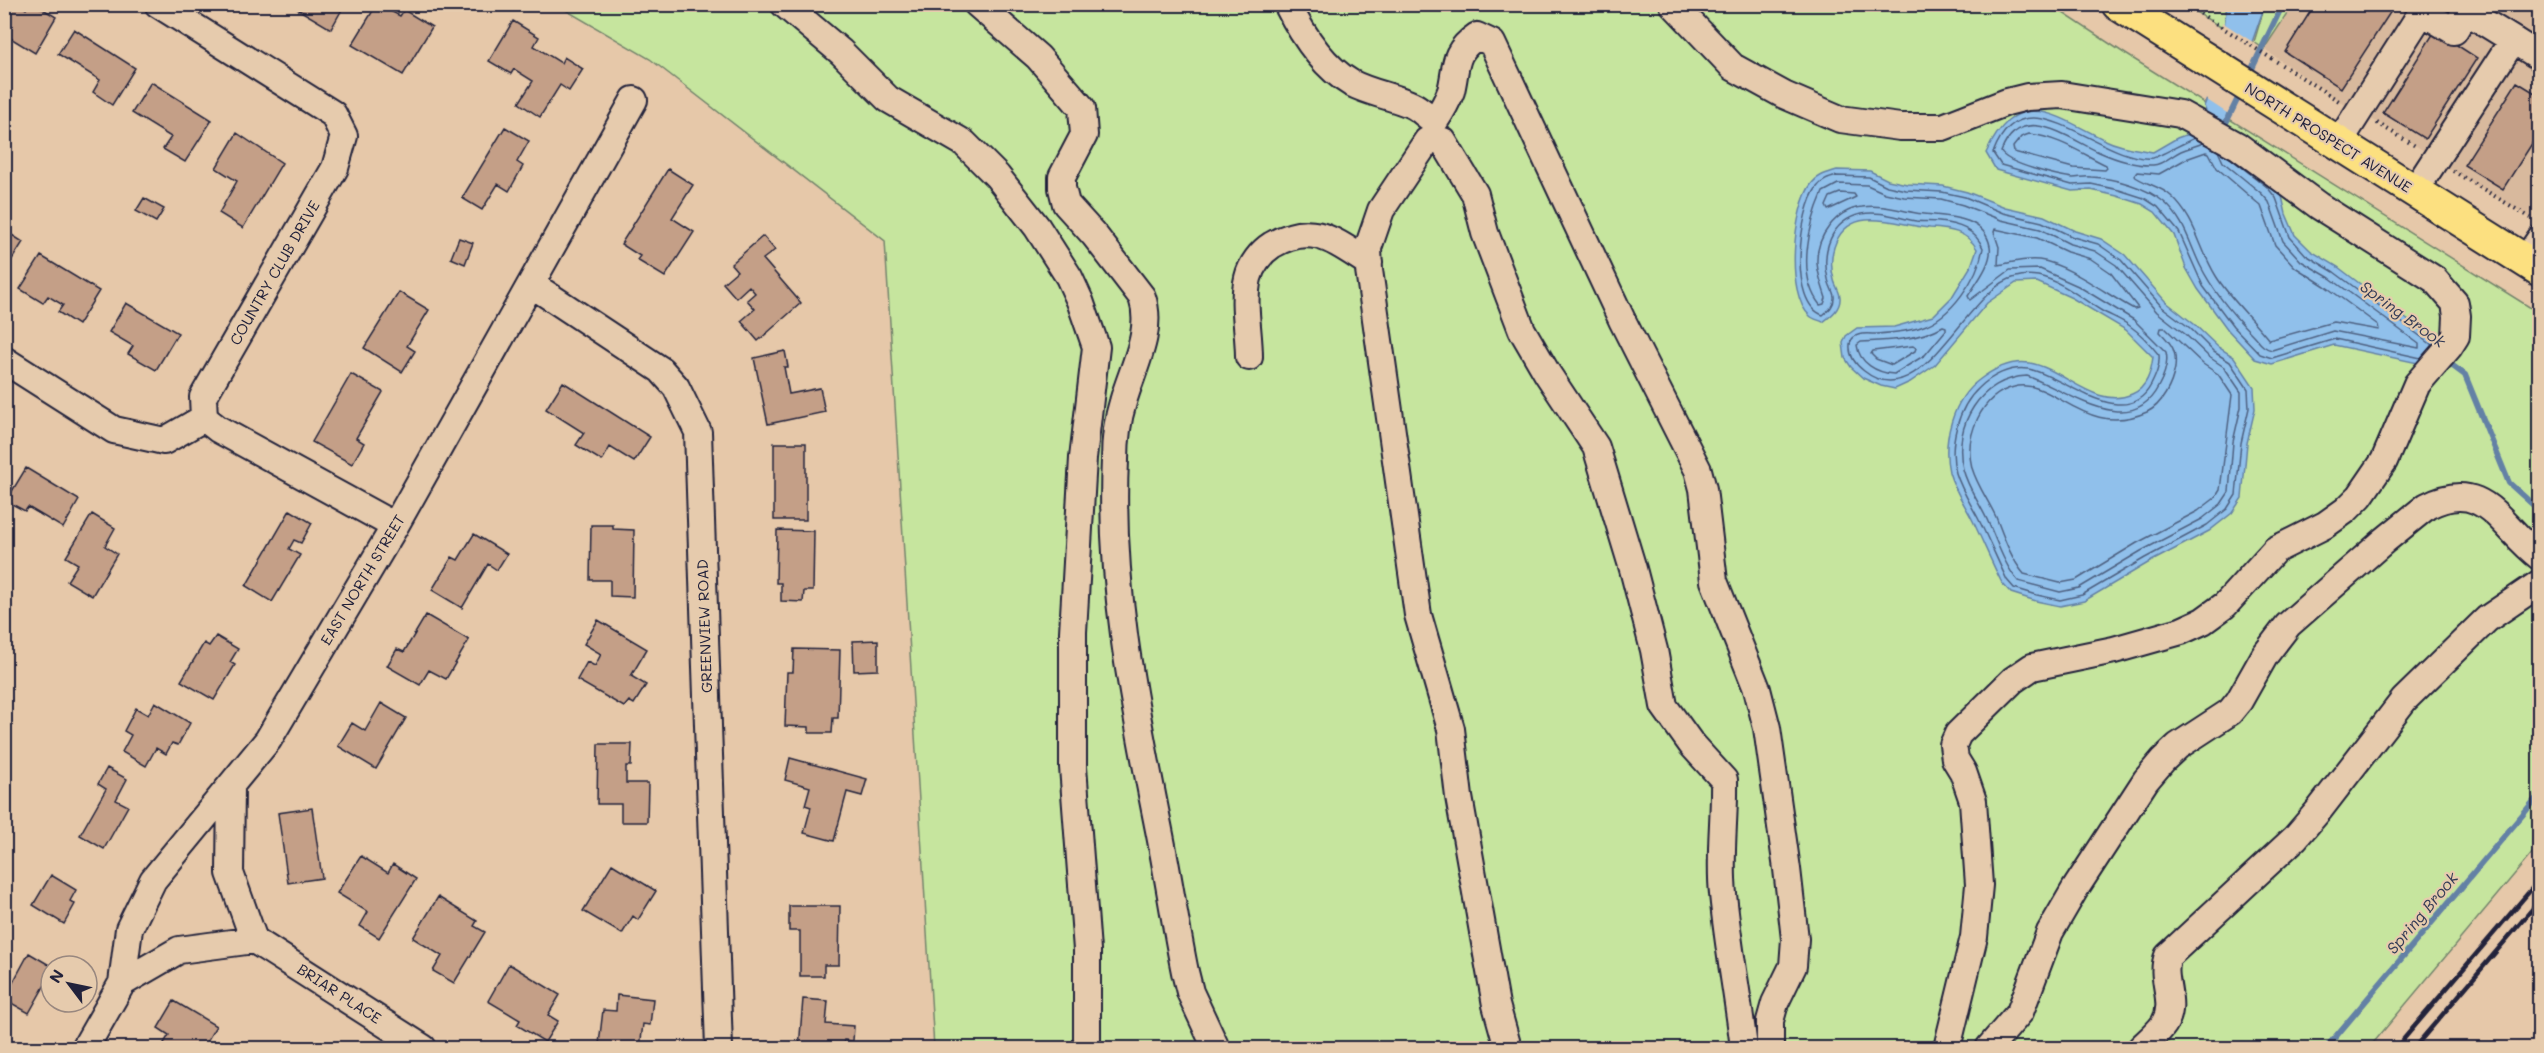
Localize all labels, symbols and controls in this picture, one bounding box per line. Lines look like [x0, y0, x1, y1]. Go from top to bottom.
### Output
street label: NORTH PROSPECT AVENUE [2241, 77, 2416, 197]
street label: COUNTRY CLUB DRIVE [225, 196, 324, 348]
water label: Spring Brook [2356, 276, 2451, 352]
street label: EAST NORTH STREET [315, 510, 409, 648]
street label: GREENVIEW ROAD [692, 559, 716, 693]
water label: Spring Brook [2381, 867, 2462, 958]
north arrow [39, 954, 99, 1014]
street label: BRIAR PLACE [294, 959, 386, 1028]
text: N [44, 965, 68, 987]

